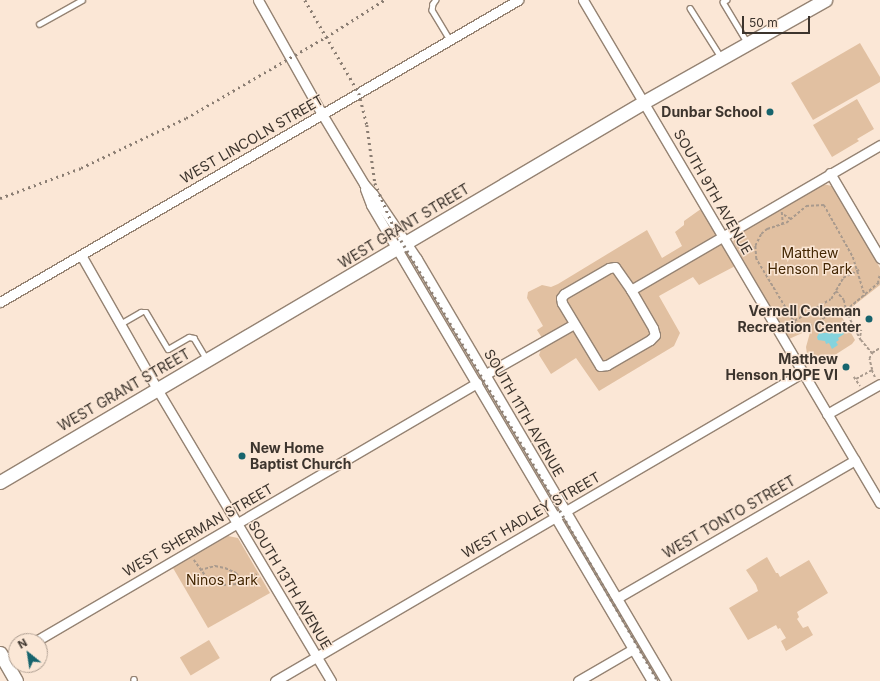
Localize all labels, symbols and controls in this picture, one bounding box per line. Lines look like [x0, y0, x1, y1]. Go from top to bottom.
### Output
scale bar [744, 8, 812, 34]
text: 50 m [749, 15, 778, 30]
street label: WEST LINCOLN STREET [177, 91, 327, 187]
place label: Dunbar School [661, 104, 762, 120]
marker: Dunbar School [765, 107, 775, 117]
street label: SOUTH 9TH AVENUE [670, 126, 756, 258]
street label: WEST GRANT STREET [336, 180, 472, 272]
park label: Matthew Henson Park [768, 245, 852, 278]
place label: Vernell Coleman Recreation Center [737, 303, 861, 336]
marker: Vernell Coleman Recreation Center [864, 314, 874, 324]
street label: WEST GRANT STREET [55, 345, 193, 435]
street label: SOUTH 11TH AVENUE [481, 346, 567, 480]
place label: Matthew Henson HOPE VI [726, 351, 838, 384]
marker: Matthew Henson HOPE VI [841, 362, 851, 372]
place label: New Home Baptist Church [250, 440, 352, 472]
marker: New Home Baptist Church [237, 451, 247, 461]
street label: WEST HADLEY STREET [459, 468, 603, 562]
street label: WEST TONTO STREET [660, 472, 798, 562]
street label: WEST SHERMAN STREET [120, 480, 276, 580]
street label: SOUTH 13TH AVENUE [245, 518, 335, 652]
park label: Ninos Park [186, 572, 258, 588]
north arrow [8, 633, 48, 673]
text: N [15, 635, 30, 652]

